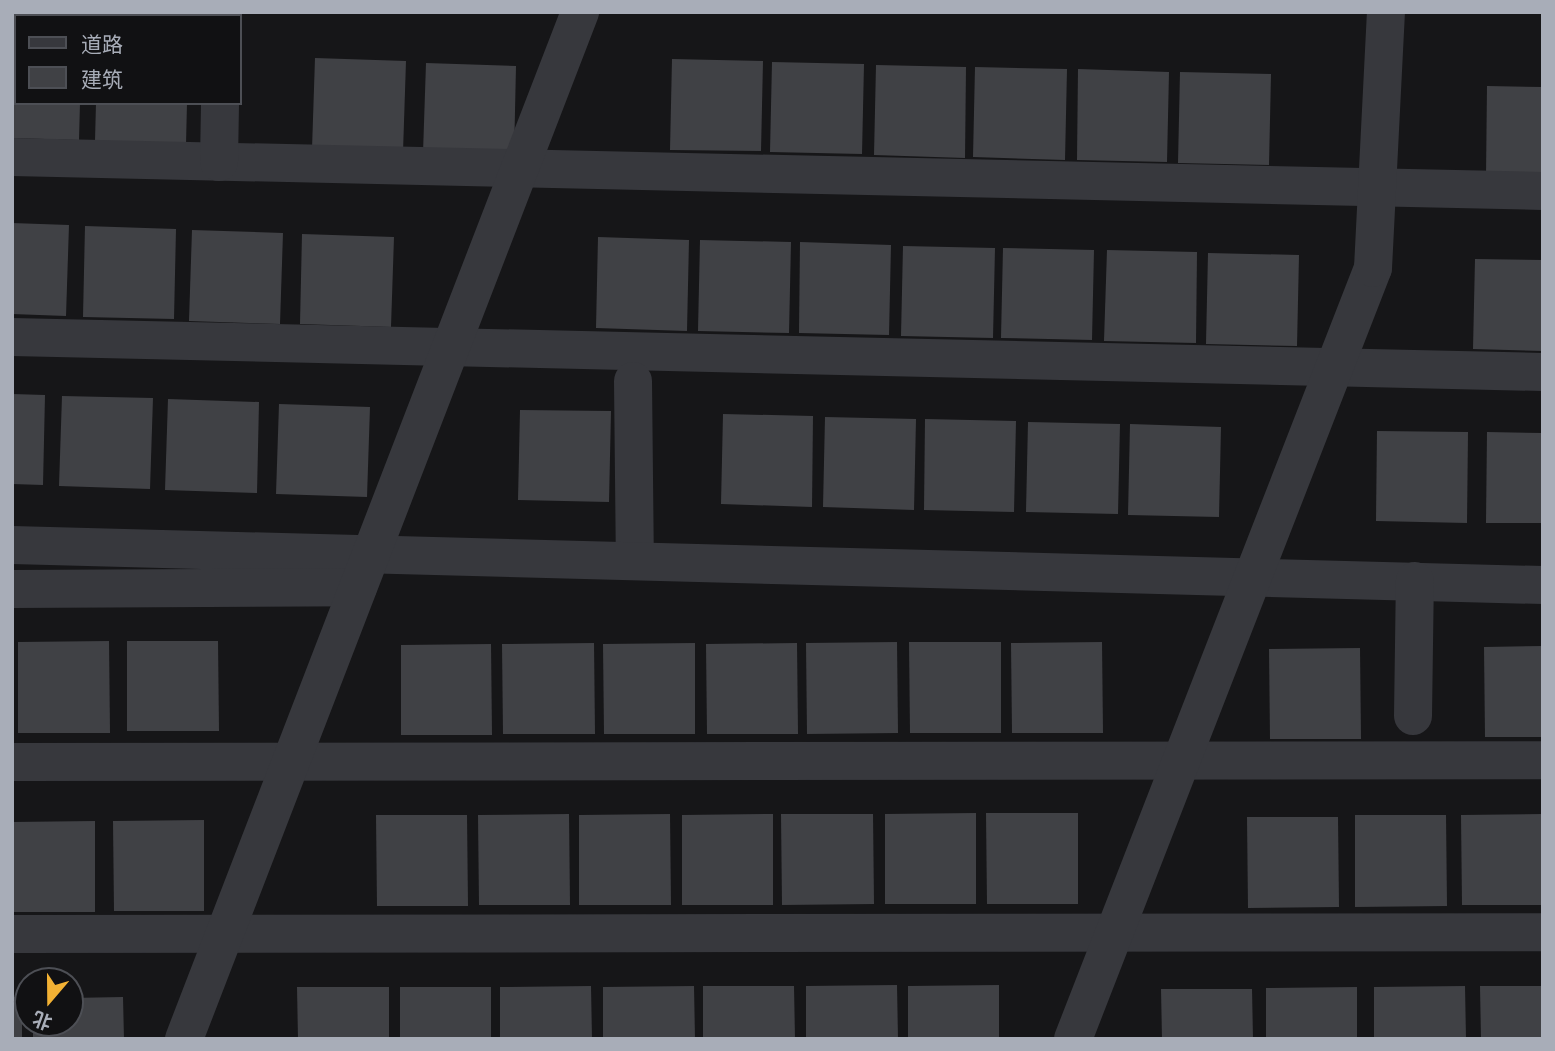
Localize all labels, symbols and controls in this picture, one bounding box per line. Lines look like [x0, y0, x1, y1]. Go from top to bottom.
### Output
legend [14, 14, 242, 105]
text: 道路 [81, 32, 123, 57]
text: 建筑 [81, 67, 123, 92]
north arrow [14, 967, 84, 1037]
text: 北 [29, 1006, 55, 1034]

